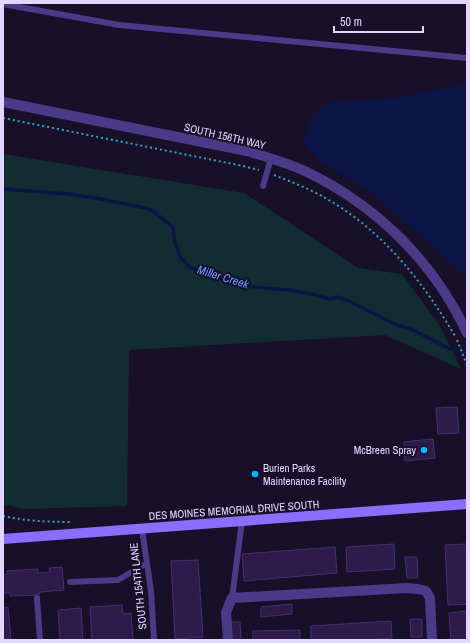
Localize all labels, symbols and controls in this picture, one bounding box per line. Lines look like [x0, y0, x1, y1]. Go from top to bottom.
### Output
scale bar [334, 8, 423, 34]
text: 50 m [340, 14, 362, 30]
street label: SOUTH 156TH WAY [183, 120, 267, 152]
water label: Miller Creek [195, 262, 252, 293]
place label: McBreen Spray [354, 443, 416, 457]
marker: McBreen Spray [419, 445, 429, 455]
place label: Burien Parks Maintenance Facility [263, 461, 347, 488]
marker: Burien Parks Maintenance Facility [250, 469, 260, 479]
street label: DES MOINES MEMORIAL DRIVE SOUTH [148, 497, 320, 523]
street label: SOUTH 154TH LANE [126, 542, 150, 630]

